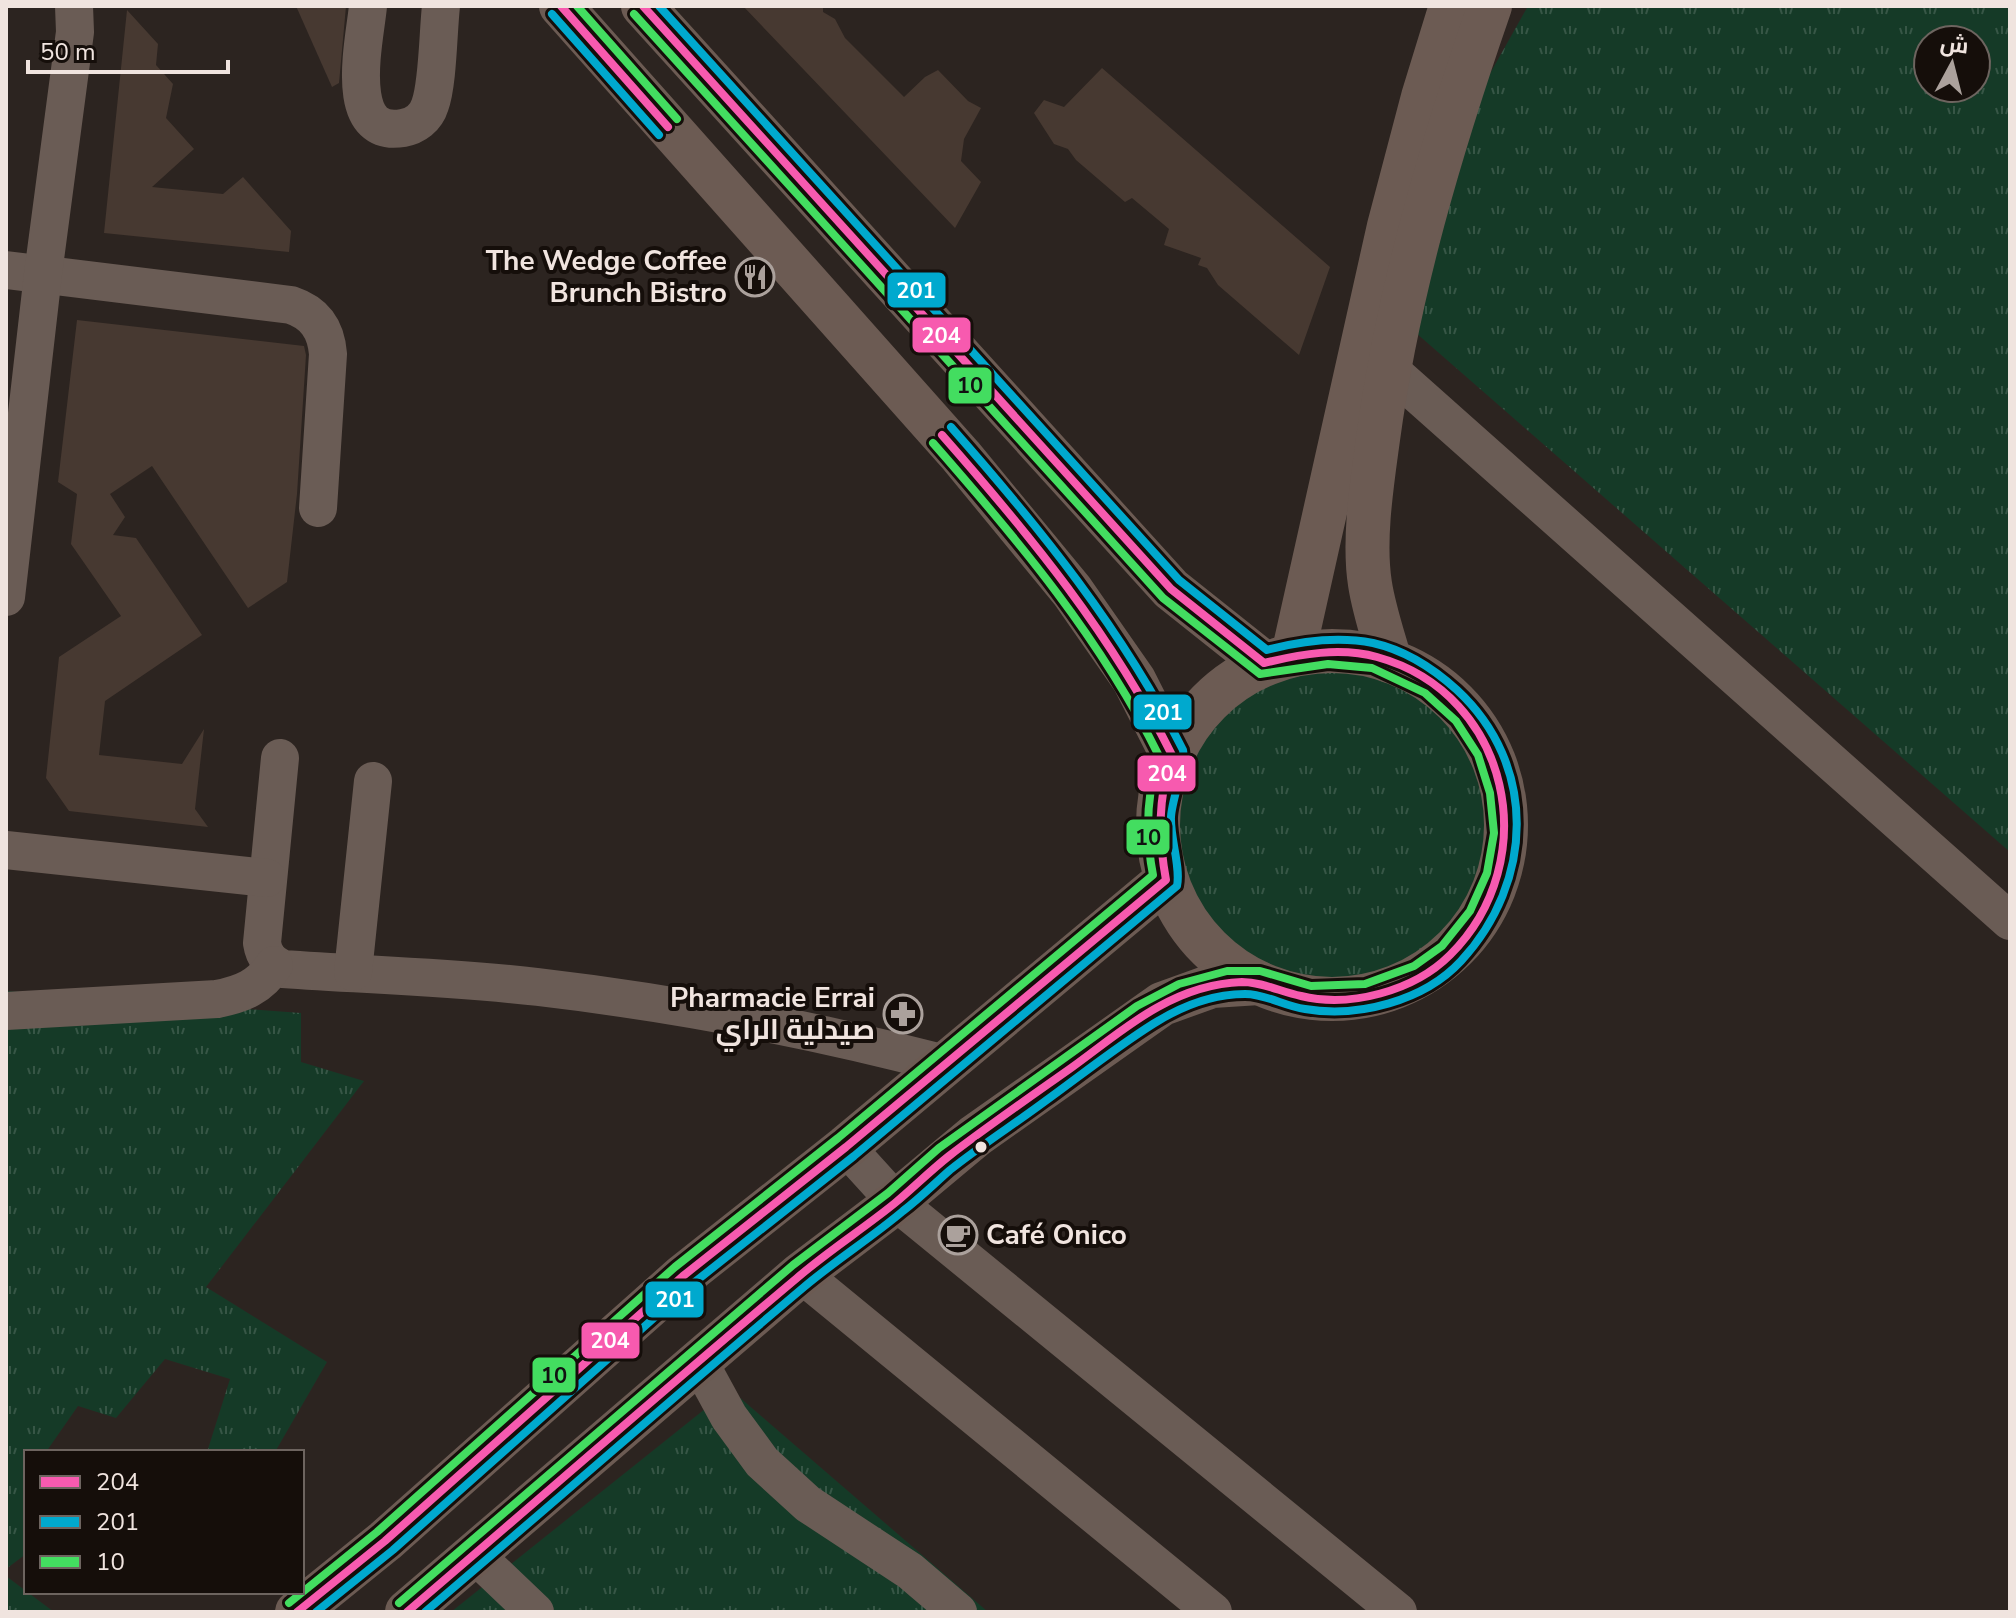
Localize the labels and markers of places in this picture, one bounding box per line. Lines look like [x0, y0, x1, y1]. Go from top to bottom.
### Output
place label: The Wedge Coffee Brunch Bistro [486, 242, 727, 312]
restaurant icon: The Wedge Coffee Brunch Bistro [734, 256, 776, 298]
place label: Pharmacie Errai صيدلية الراي [670, 979, 875, 1052]
pharmacy icon: Pharmacie Errai صيدلية الراي [882, 993, 924, 1035]
unlabelled marker [973, 1139, 989, 1155]
cafe icon: Café Onico [937, 1214, 979, 1256]
place label: Café Onico [986, 1216, 1127, 1254]

